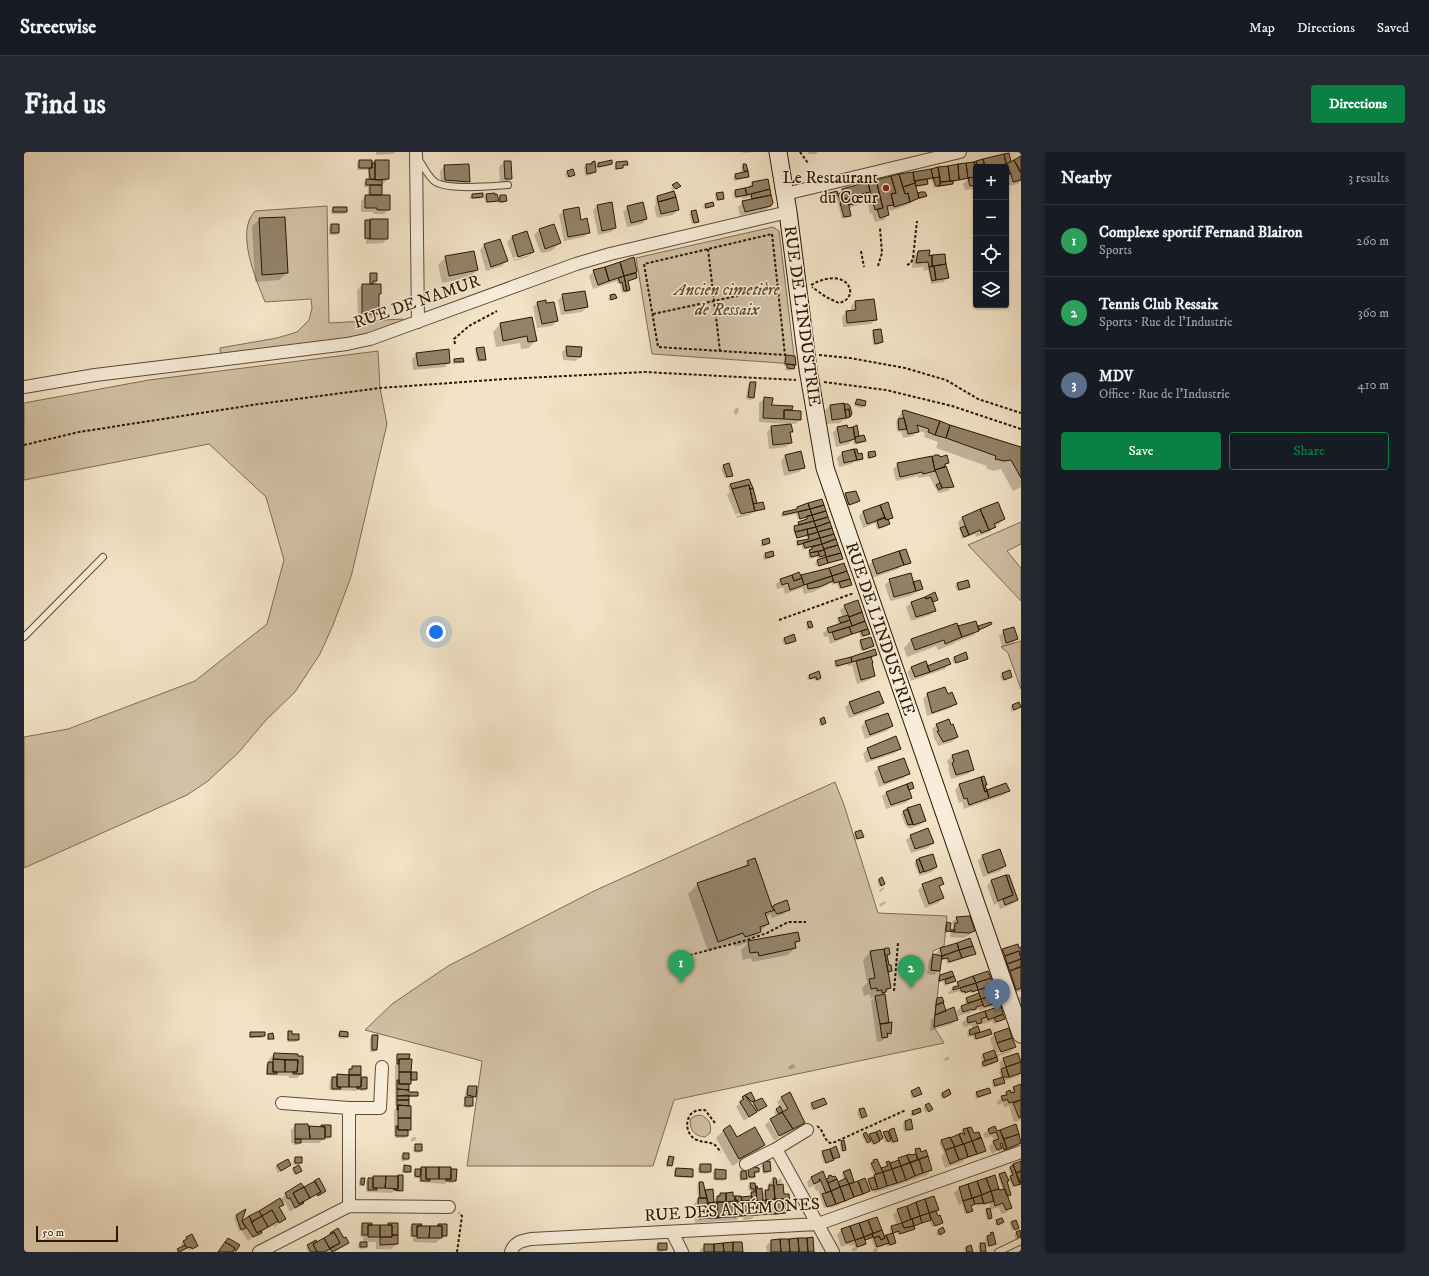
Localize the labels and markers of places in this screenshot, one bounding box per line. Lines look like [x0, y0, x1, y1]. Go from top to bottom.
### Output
place label: Le Restaurant du Cœur [782, 167, 879, 209]
marker: Le Restaurant du Cœur [881, 183, 891, 193]
pin: 1 [668, 950, 694, 983]
pin: 2 [898, 955, 924, 988]
pin: 3 [984, 979, 1010, 1012]

